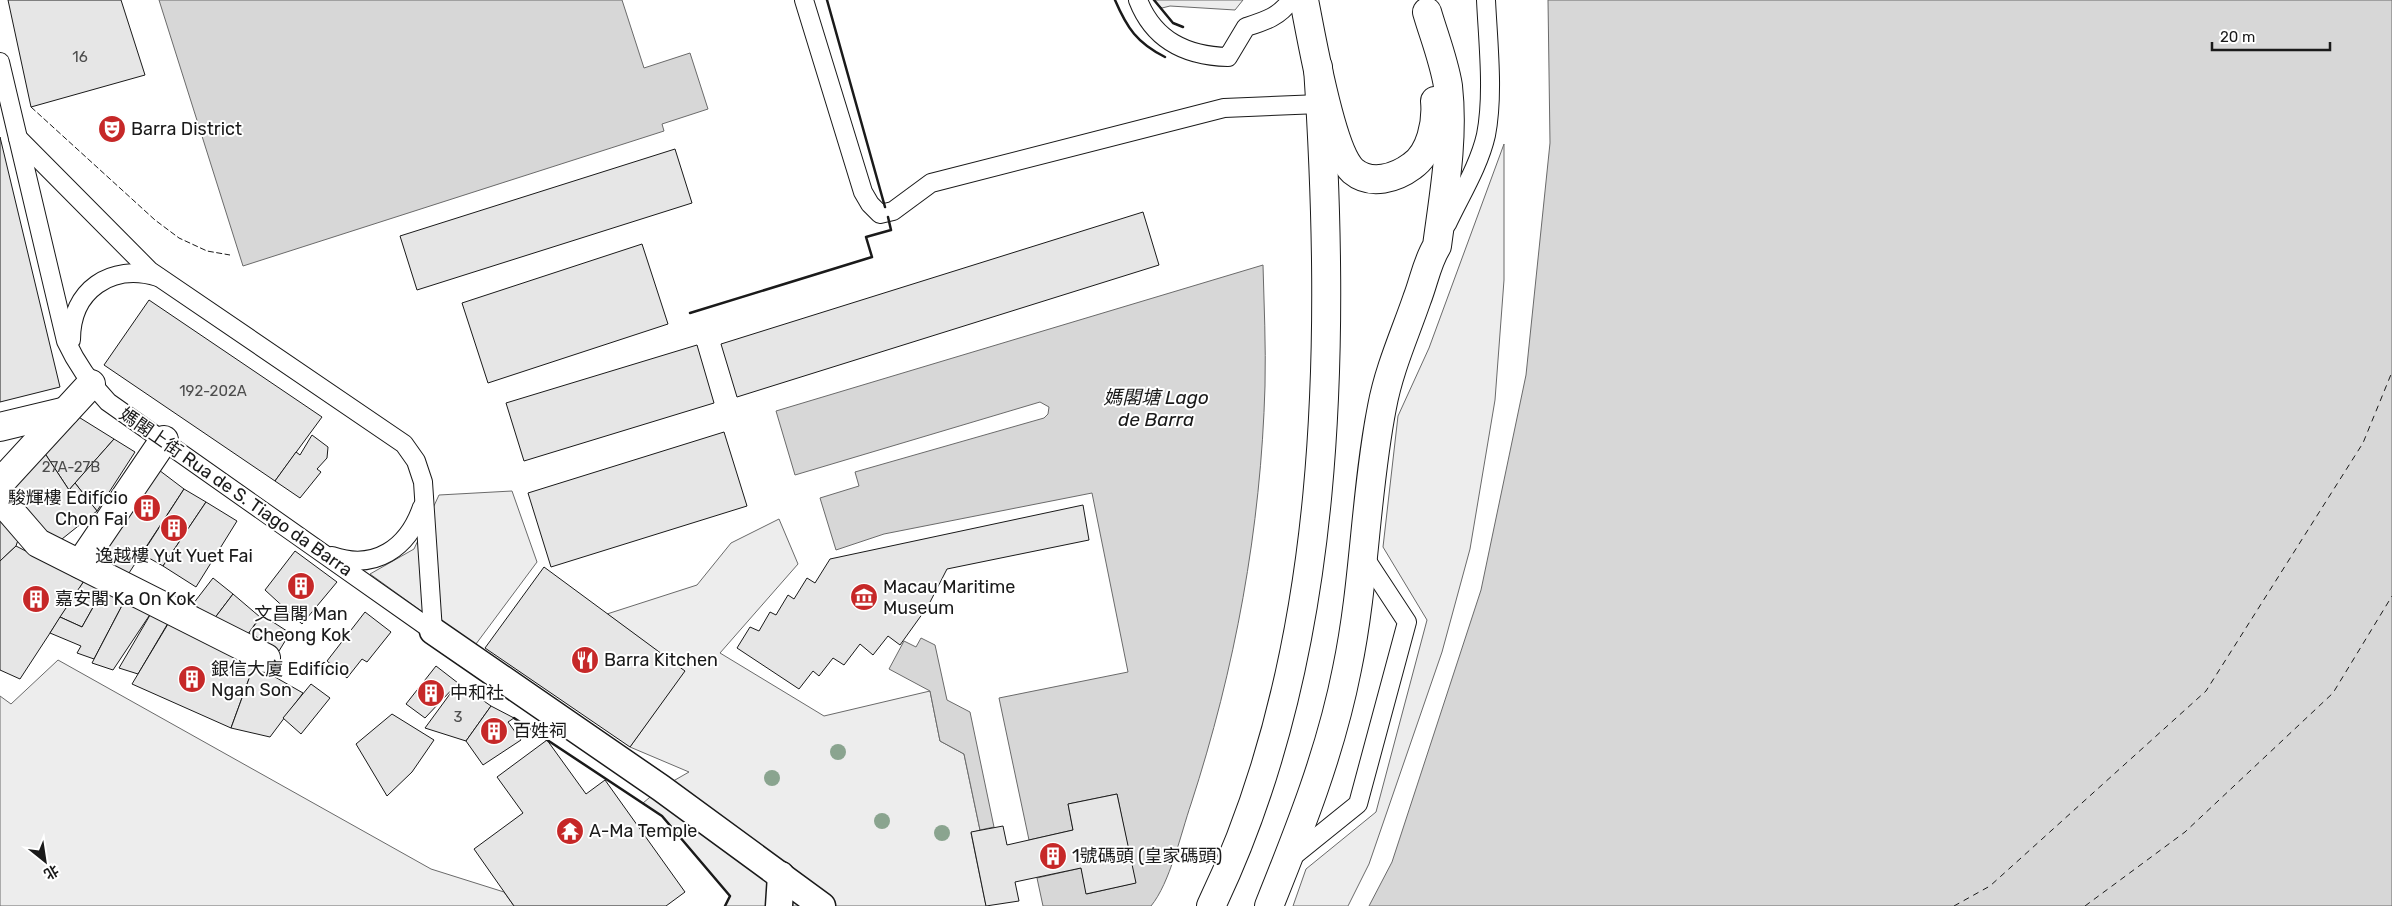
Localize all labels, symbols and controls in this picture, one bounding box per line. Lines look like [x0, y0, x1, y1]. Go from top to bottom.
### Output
scale bar [2212, 20, 2330, 52]
text: 20 m [2220, 28, 2255, 46]
house number: 16 [72, 48, 88, 66]
theatre icon: Barra District [97, 114, 127, 144]
place label: Barra District [131, 118, 242, 140]
house number: 192-202A [179, 382, 247, 400]
water label: 媽閣塘 Lago de Barra [1103, 386, 1209, 431]
street label: 媽閣上街 Rua de S. Tiago da Barra [115, 403, 357, 581]
house number: 27A-27B [42, 458, 100, 476]
place label: 駿輝樓 Edifício Chon Fai [8, 487, 128, 530]
building icon: 駿輝樓 Edifício Chon Fai [132, 493, 162, 523]
building icon: 逸越樓 Yut Yuet Fai [159, 513, 189, 543]
place label: 逸越樓 Yut Yuet Fai [95, 545, 253, 567]
building icon: 文昌閣 Man Cheong Kok [286, 571, 316, 601]
place label: Macau Maritime Museum [883, 576, 1015, 619]
museum icon: Macau Maritime Museum [849, 582, 879, 612]
building icon: 嘉安閣 Ka On Kok [21, 584, 51, 614]
place label: 嘉安閣 Ka On Kok [55, 588, 197, 610]
place label: 文昌閣 Man Cheong Kok [251, 603, 351, 646]
restaurant icon: Barra Kitchen [570, 645, 600, 675]
place label: Barra Kitchen [604, 649, 718, 671]
place label: 銀信大廈 Edifício Ngan Son [211, 658, 349, 701]
building icon: 銀信大廈 Edifício Ngan Son [177, 664, 207, 694]
building icon: 中和社 [416, 678, 446, 708]
place label: 中和社 [450, 682, 504, 704]
house number: 3 [453, 708, 463, 726]
building icon: 百姓祠 [479, 716, 509, 746]
place label: 百姓祠 [513, 720, 567, 742]
temple icon: A-Ma Temple [555, 816, 585, 846]
place label: A-Ma Temple [589, 820, 697, 842]
north arrow [20, 836, 70, 886]
building icon: 1號碼頭 (皇家碼頭) [1038, 841, 1068, 871]
place label: 1號碼頭 (皇家碼頭) [1072, 845, 1222, 867]
text: 北 [41, 861, 62, 883]

